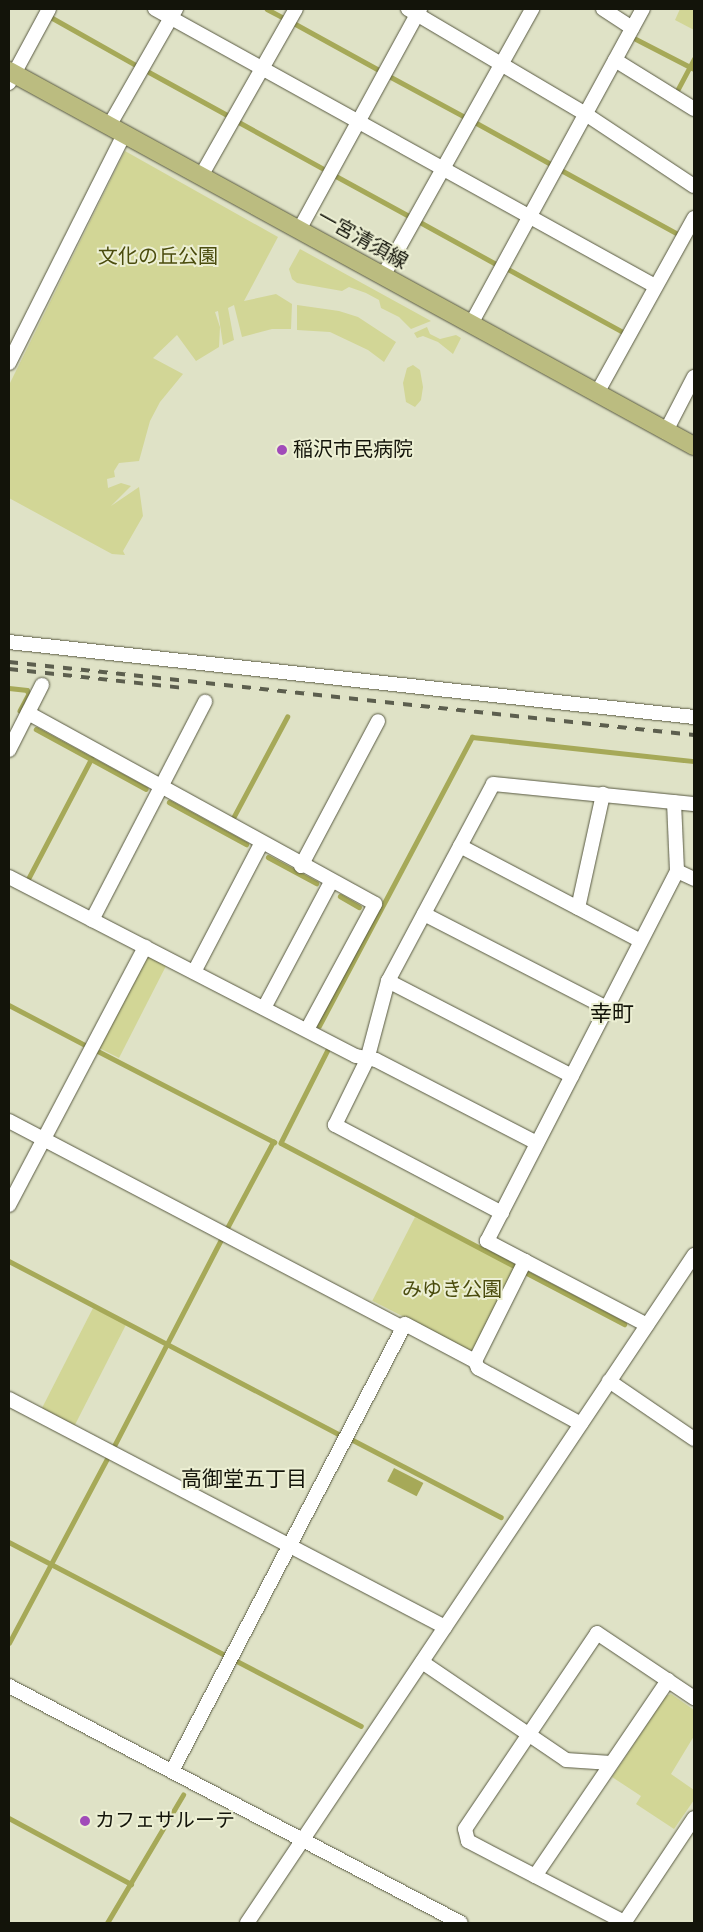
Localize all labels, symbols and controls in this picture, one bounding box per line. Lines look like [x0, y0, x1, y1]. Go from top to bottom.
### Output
street label: 一宮清須線 [312, 205, 412, 275]
park label: 文化の丘公園 [98, 245, 218, 269]
place label: 稲沢市民病院 [293, 438, 413, 462]
marker: 稲沢市民病院 [275, 443, 289, 457]
district label: 幸町 [590, 1002, 634, 1028]
park label: みゆき公園 [402, 1278, 502, 1302]
district label: 高御堂五丁目 [181, 1467, 307, 1493]
place label: カフェサルーテ [95, 1809, 235, 1833]
marker: カフェサルーテ [79, 1815, 91, 1827]

